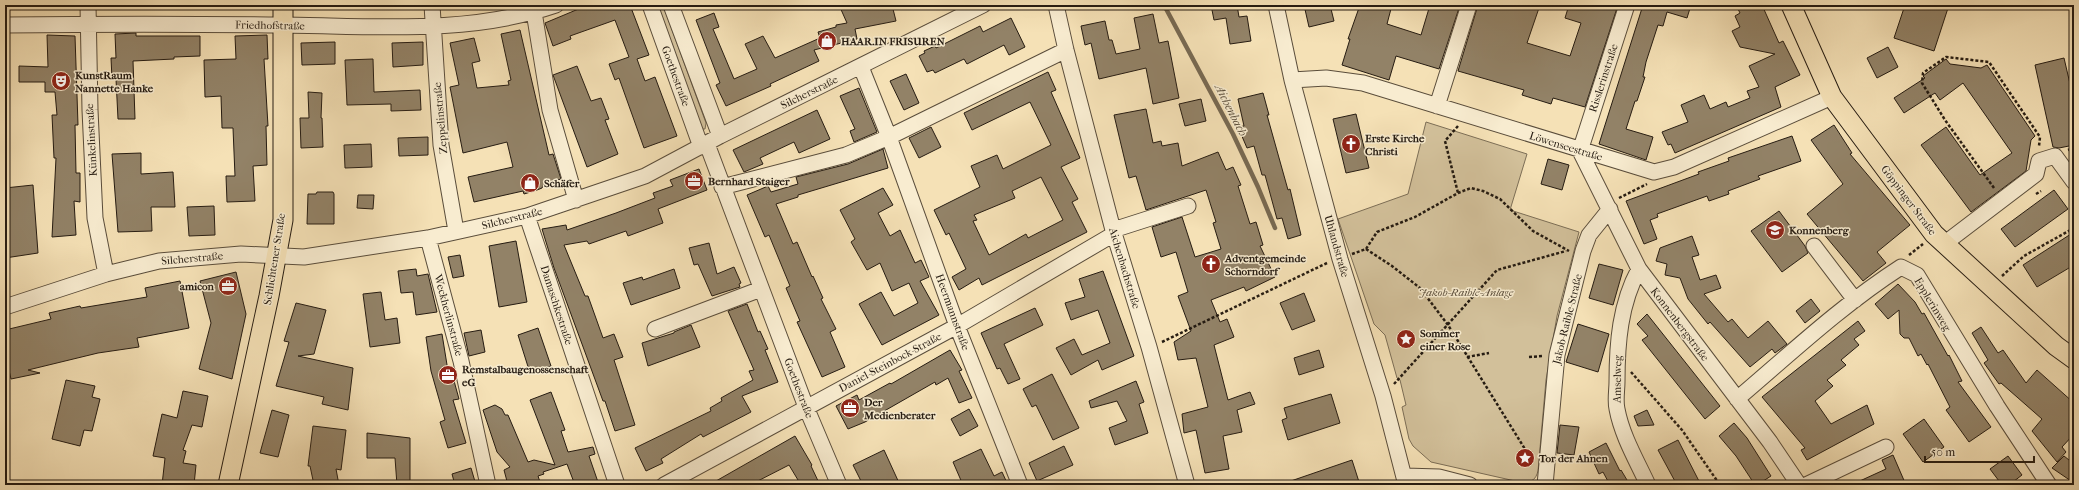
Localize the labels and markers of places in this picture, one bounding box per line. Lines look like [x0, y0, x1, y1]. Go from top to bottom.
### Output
shop icon: HAAR.IN FRISUREN [816, 30, 838, 52]
place label: HAAR.IN FRISUREN [841, 35, 945, 48]
place label: KunstRaum Nannette Hanke [75, 69, 154, 95]
theatre icon: KunstRaum Nannette Hanke [50, 70, 72, 92]
place label: Erste Kirche Christi [1365, 132, 1425, 158]
church icon: Erste Kirche Christi [1340, 133, 1362, 155]
office icon: Bernhard Staiger [683, 170, 705, 192]
shop icon: Schäfer [519, 172, 541, 194]
place label: Bernhard Staiger [708, 175, 790, 188]
place label: Schäfer [544, 177, 580, 190]
school or university icon: Konnenberg [1764, 219, 1786, 241]
place label: Konnenberg [1789, 224, 1850, 237]
place label: Adventgemeinde Schorndorf [1224, 252, 1306, 278]
church icon: Adventgemeinde Schorndorf [1200, 253, 1222, 275]
office icon: amicon [217, 275, 239, 297]
place label: amicon [180, 280, 215, 293]
place label: Sommer einer Rose [1420, 327, 1471, 353]
place icon: Sommer einer Rose [1395, 328, 1417, 350]
place label: Remstalbaugenossenschaft eG [462, 363, 589, 389]
office icon: Remstalbaugenossenschaft eG [437, 364, 459, 386]
place label: Der Medienberater [863, 396, 936, 422]
office icon: Der Medienberater [839, 397, 861, 419]
place icon: Tor der Ahnen [1514, 447, 1536, 469]
place label: Tor der Ahnen [1538, 452, 1608, 465]

